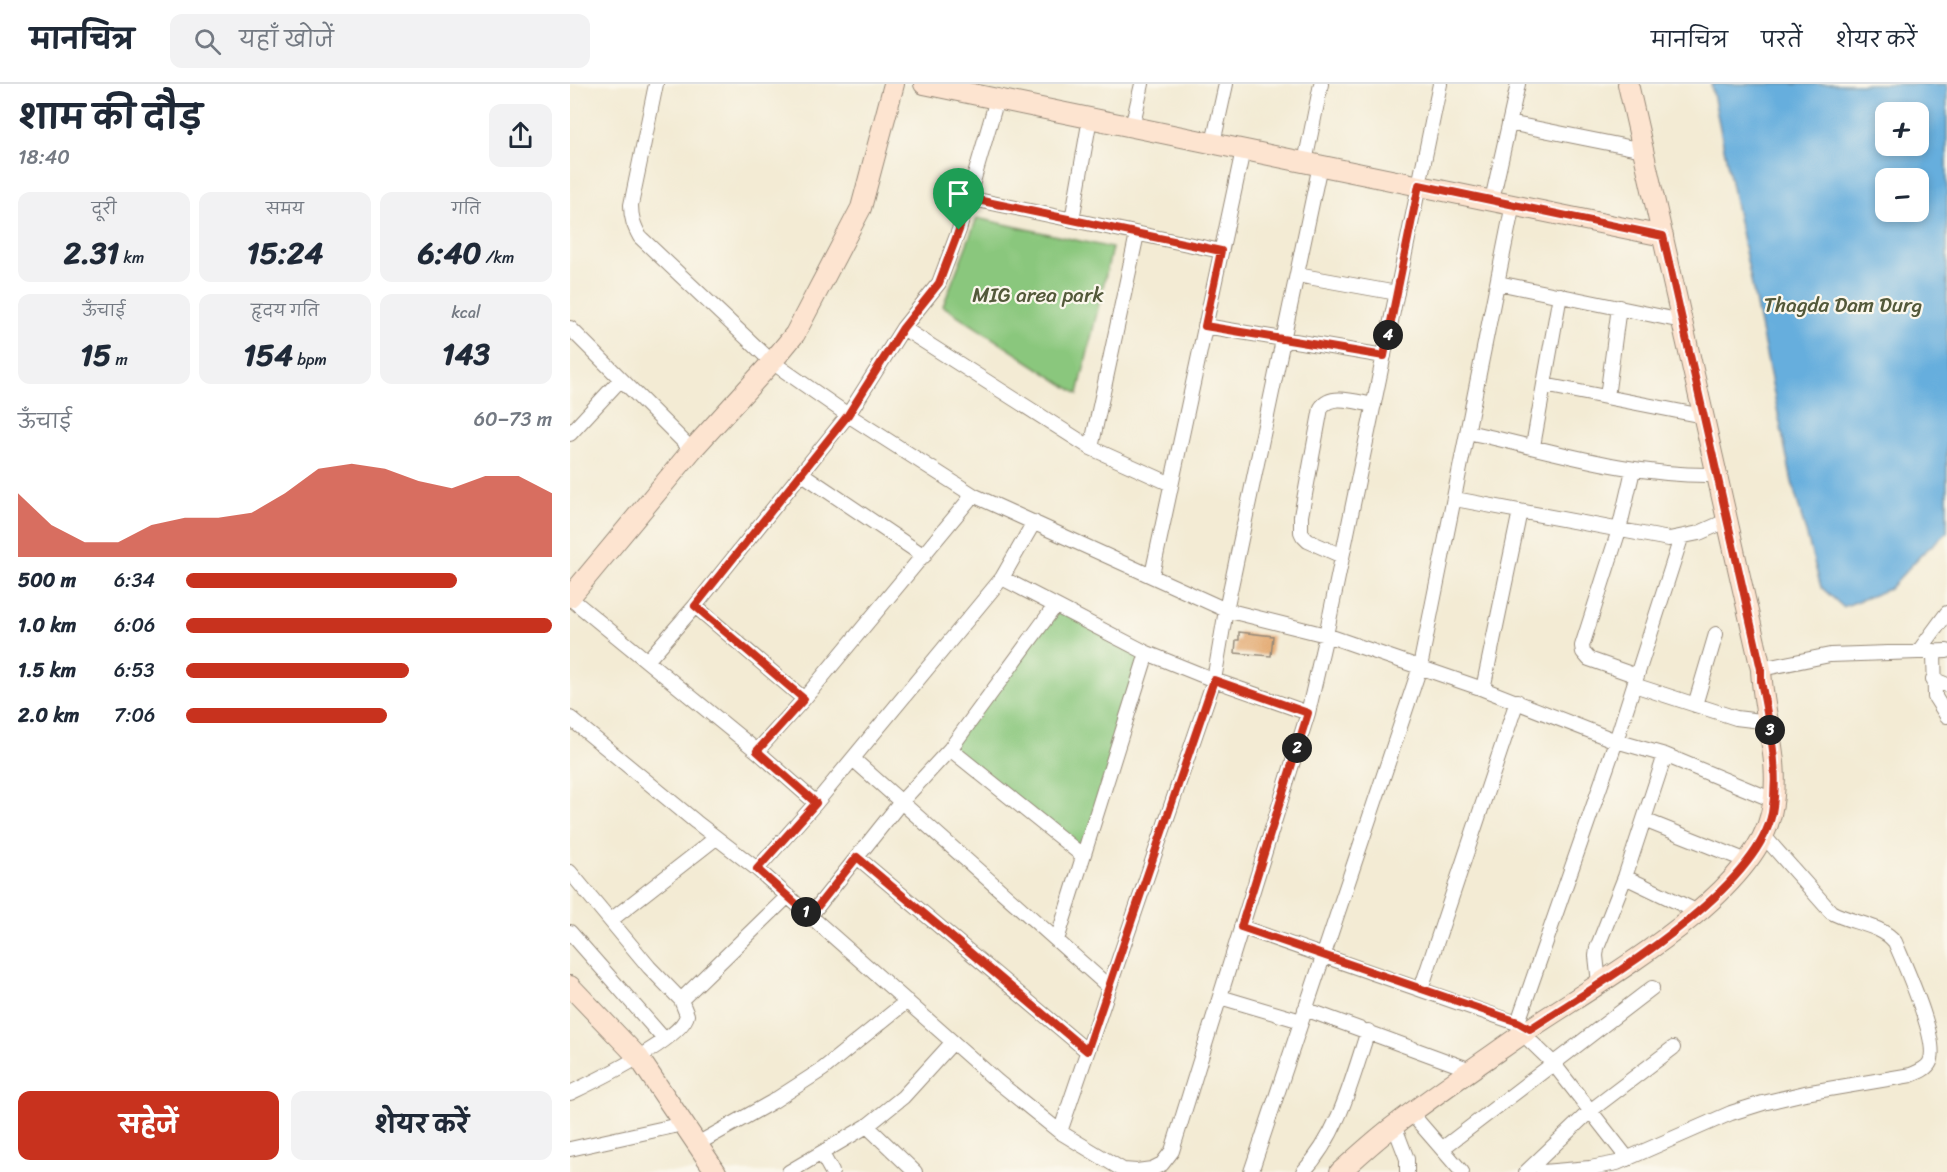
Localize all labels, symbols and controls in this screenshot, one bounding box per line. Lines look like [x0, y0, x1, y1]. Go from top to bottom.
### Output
search box [170, 14, 590, 68]
text: मानचित्र [30, 15, 134, 64]
text: यहाँ खोजें [239, 20, 334, 59]
text: मानचित्र [1651, 21, 1728, 59]
text: परतें [1761, 21, 1802, 59]
text: शेयर करें [1835, 21, 1917, 59]
icon: search [191, 25, 224, 58]
text: शाम की दौड़ [18, 88, 202, 146]
map controls [1875, 102, 1929, 222]
button: + [1875, 102, 1929, 156]
button: share [489, 104, 552, 167]
text: 18:40 [18, 140, 70, 175]
pin [933, 168, 984, 230]
button: − [1875, 168, 1929, 222]
icon: arrive [942, 177, 975, 210]
text: दूरी [91, 194, 117, 223]
text: समय [266, 194, 304, 223]
text: गति [451, 194, 481, 223]
text: 2.31 [64, 226, 119, 280]
text: 15:24 [247, 226, 323, 280]
text: 6:40 [418, 226, 481, 280]
text: km [119, 243, 144, 272]
text: /km [481, 243, 514, 272]
park label: MIG area park [972, 276, 1105, 314]
park label: Thagda Dam Durg [1764, 286, 1922, 324]
text: ऊँचाई [83, 296, 125, 325]
text: हृदय गति [251, 296, 319, 325]
text: kcal [451, 298, 481, 327]
pin: 4 [1373, 320, 1403, 350]
text: 4 [1383, 320, 1393, 349]
text: 143 [442, 327, 490, 381]
text: 15 [80, 328, 111, 382]
text: 154 [243, 328, 293, 382]
text: m [111, 345, 128, 374]
text: bpm [293, 345, 327, 374]
text: 60–73 m [474, 402, 552, 437]
text: ऊँचाई [18, 404, 72, 439]
text: 500 m [18, 563, 76, 598]
text: 6:34 [114, 563, 155, 598]
text: 1.0 km [18, 608, 76, 643]
text: 6:06 [114, 608, 155, 643]
text: 1.5 km [18, 653, 76, 688]
text: 6:53 [114, 653, 155, 688]
text: 2.0 km [18, 698, 79, 733]
text: 7:06 [114, 698, 155, 733]
pin: 3 [1755, 715, 1785, 745]
text: 3 [1766, 715, 1774, 744]
pin: 2 [1282, 733, 1312, 763]
text: 2 [1292, 733, 1302, 762]
pin: 1 [791, 897, 821, 927]
text: 1 [803, 897, 809, 926]
button: सहेजें [18, 1091, 279, 1160]
button: शेयर करें [291, 1091, 552, 1160]

